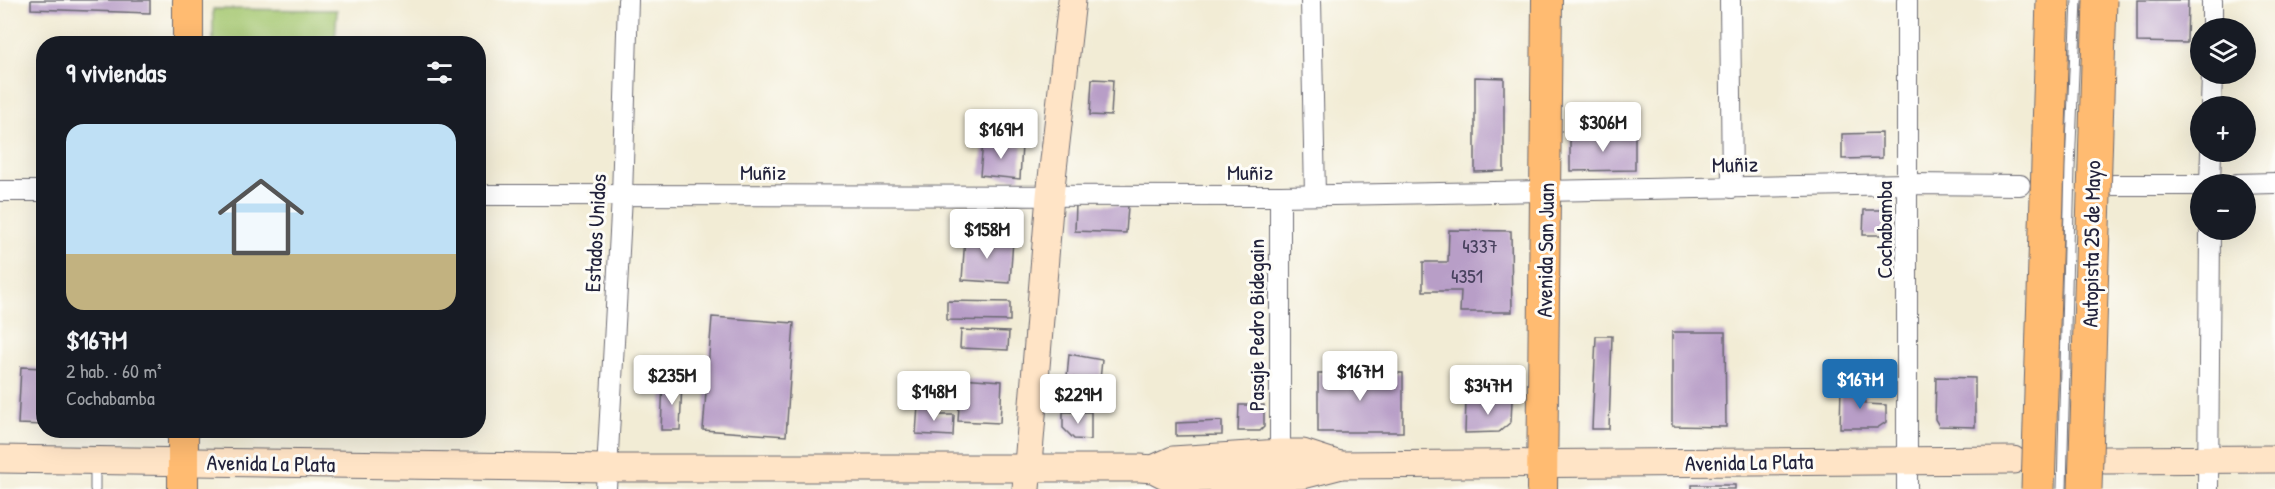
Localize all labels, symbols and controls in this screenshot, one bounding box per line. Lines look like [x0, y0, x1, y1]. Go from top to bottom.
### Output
map controls [2190, 18, 2256, 240]
button: layers [2190, 18, 2256, 84]
text: 9 viviendas [66, 55, 166, 90]
icon: filters [423, 56, 456, 89]
button: + [2190, 96, 2256, 162]
pin: $306M [1561, 102, 1645, 153]
text: $306M [1579, 108, 1627, 135]
pin: $169M [959, 109, 1043, 160]
text: $169M [979, 115, 1023, 142]
street label: Muñiz [1712, 149, 1758, 179]
street label: Muñiz [740, 157, 786, 187]
street label: Muñiz [1227, 157, 1273, 187]
street label: Autopista 25 de Mayo [2075, 160, 2107, 328]
icon: home [207, 163, 315, 271]
street label: Estados Unidos [577, 173, 613, 293]
button: − [2190, 174, 2256, 240]
street label: Cochabamba [1869, 181, 1899, 279]
street label: Avenida San Juan [1529, 182, 1561, 318]
pin: $158M [945, 209, 1029, 260]
text: $158M [964, 215, 1010, 242]
house number: 4337 [1462, 232, 1498, 259]
street label: Pasaje Pedro Bidegain [1241, 239, 1271, 411]
house number: 4351 [1451, 262, 1483, 289]
text: $167M [66, 322, 127, 357]
pin: $167M [1318, 351, 1402, 402]
pin: $235M [630, 355, 714, 406]
text: 2 hab. · 60 m² [66, 357, 162, 384]
text: $167M [1336, 357, 1384, 384]
pin: $167M [1818, 359, 1902, 410]
text: $235M [648, 361, 696, 388]
pin: $347M [1446, 365, 1530, 416]
text: $167M [1836, 365, 1884, 392]
pin: $148M [892, 371, 976, 422]
text: $347M [1464, 371, 1512, 398]
pin: $229M [1036, 374, 1120, 425]
text: $148M [911, 377, 957, 404]
text: $229M [1054, 380, 1102, 407]
text: Cochabamba [66, 384, 155, 411]
street label: Avenida La Plata [1684, 446, 1814, 478]
street label: Avenida La Plata [206, 447, 336, 479]

